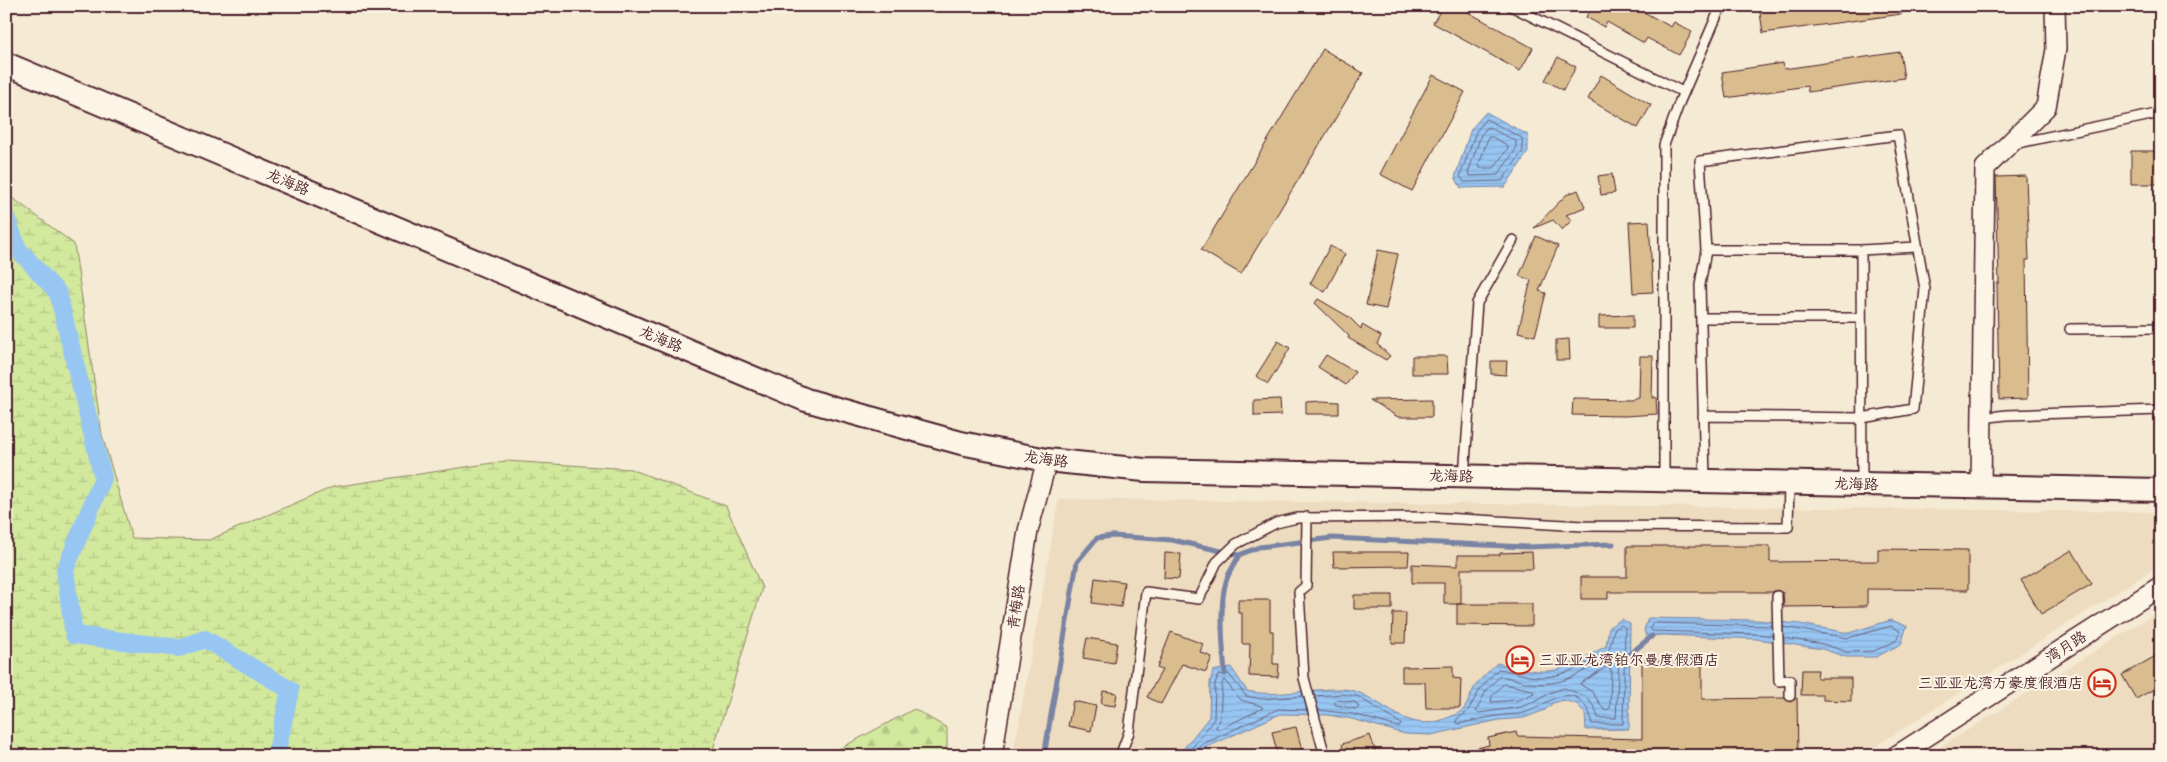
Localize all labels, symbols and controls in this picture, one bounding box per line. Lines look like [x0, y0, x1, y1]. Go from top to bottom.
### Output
street label: 龙海路 [262, 161, 314, 203]
street label: 龙海路 [635, 318, 687, 360]
street label: 龙海路 [1022, 443, 1070, 475]
street label: 龙海路 [1428, 463, 1474, 489]
street label: 龙海路 [1833, 471, 1879, 497]
street label: 青梅路 [1000, 583, 1032, 631]
street label: 湾月路 [2040, 624, 2092, 670]
hotel icon: 三亚亚龙湾铂尔曼度假酒店 [1505, 645, 1535, 675]
place label: 三亚亚龙湾铂尔曼度假酒店 [1539, 647, 1719, 673]
hotel icon: 三亚亚龙湾万豪度假酒店 [2087, 668, 2117, 698]
place label: 三亚亚龙湾万豪度假酒店 [1918, 670, 2083, 696]

